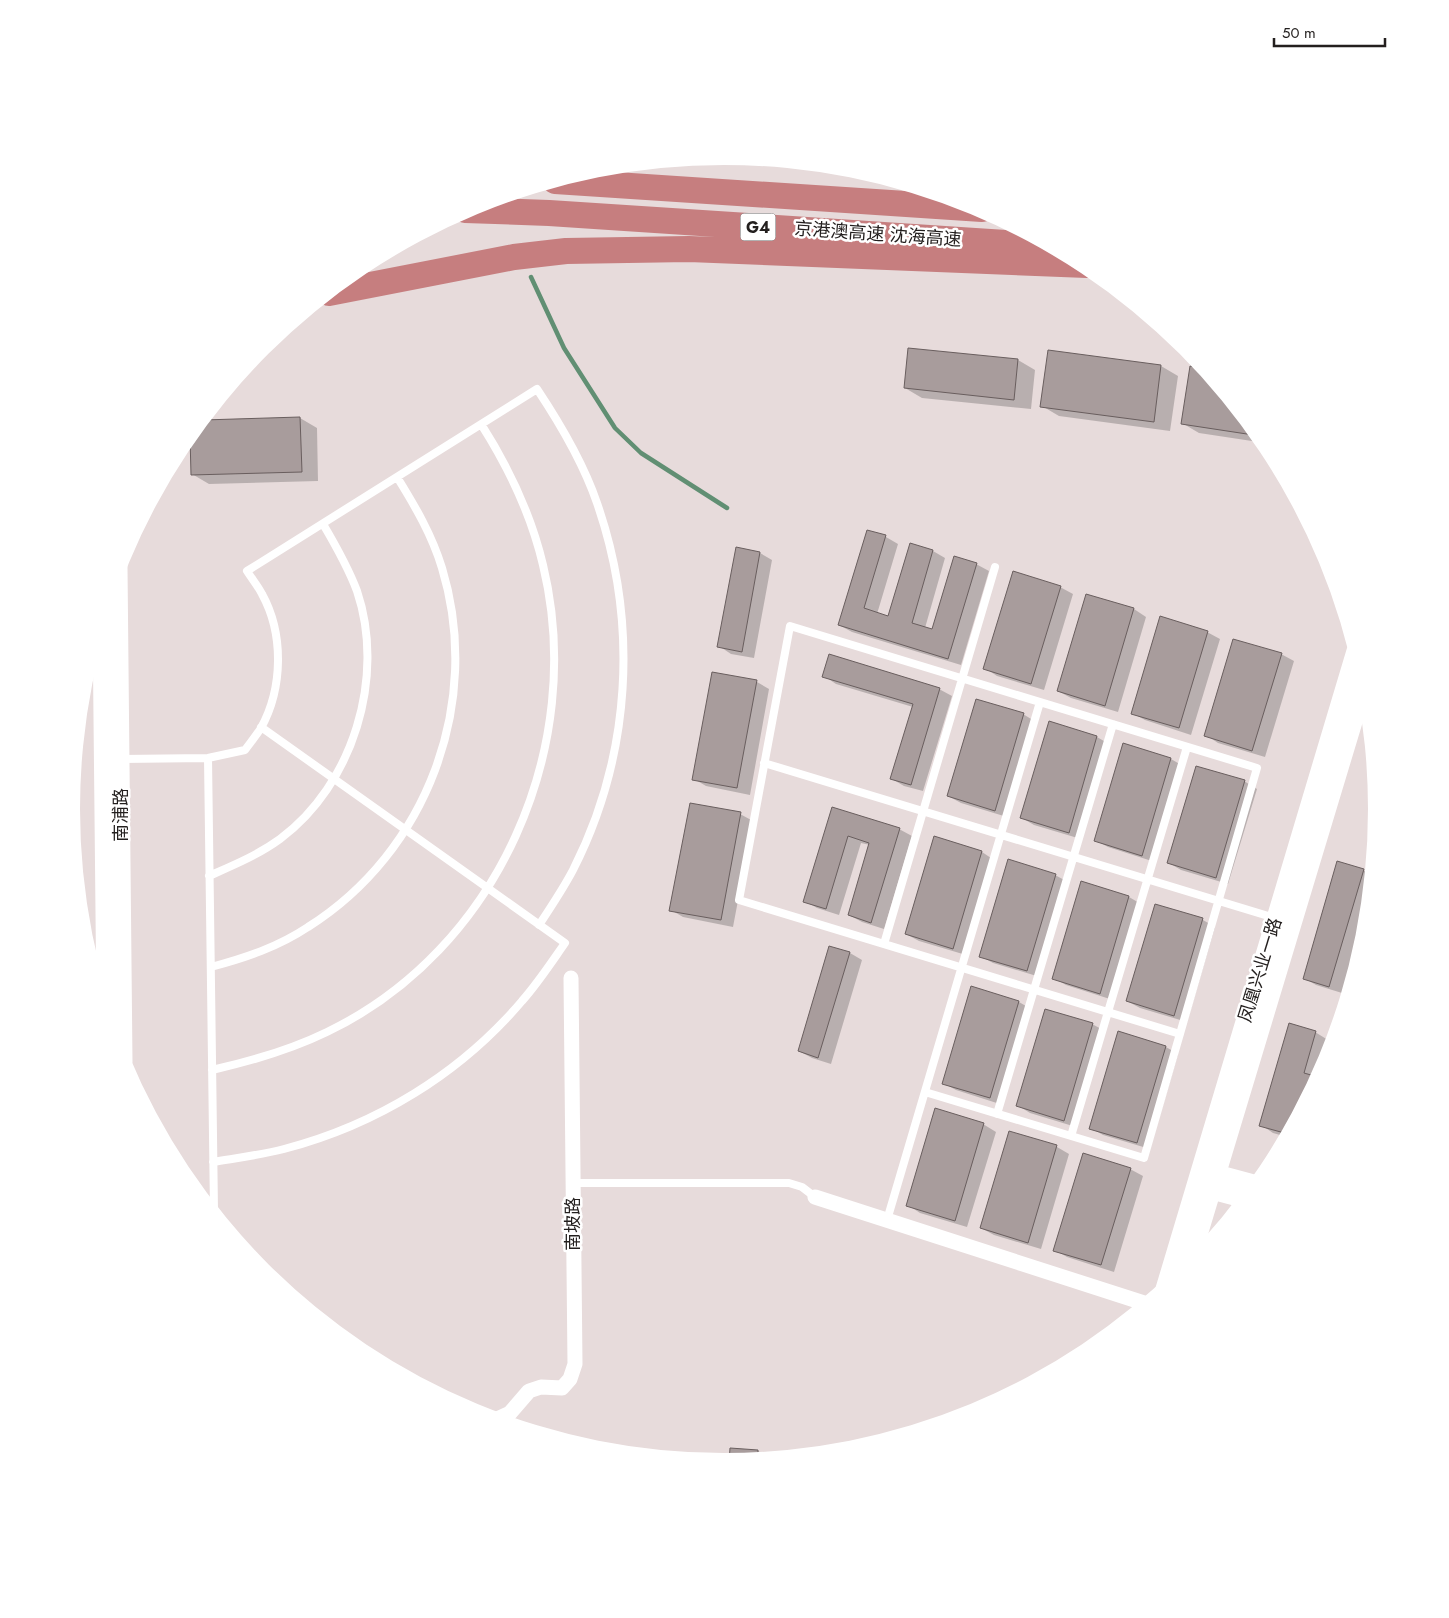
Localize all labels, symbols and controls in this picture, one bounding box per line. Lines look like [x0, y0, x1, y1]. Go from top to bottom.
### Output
scale bar [1274, 15, 1385, 47]
text: 50 m [1282, 22, 1316, 44]
road number: G4 [740, 213, 776, 240]
street label: 京港澳高速 沈海高速 [794, 215, 962, 253]
street label: 南浦路 [108, 788, 134, 842]
street label: 凤凰兴业一路 [1232, 915, 1288, 1025]
street label: 南坡路 [560, 1197, 586, 1251]

